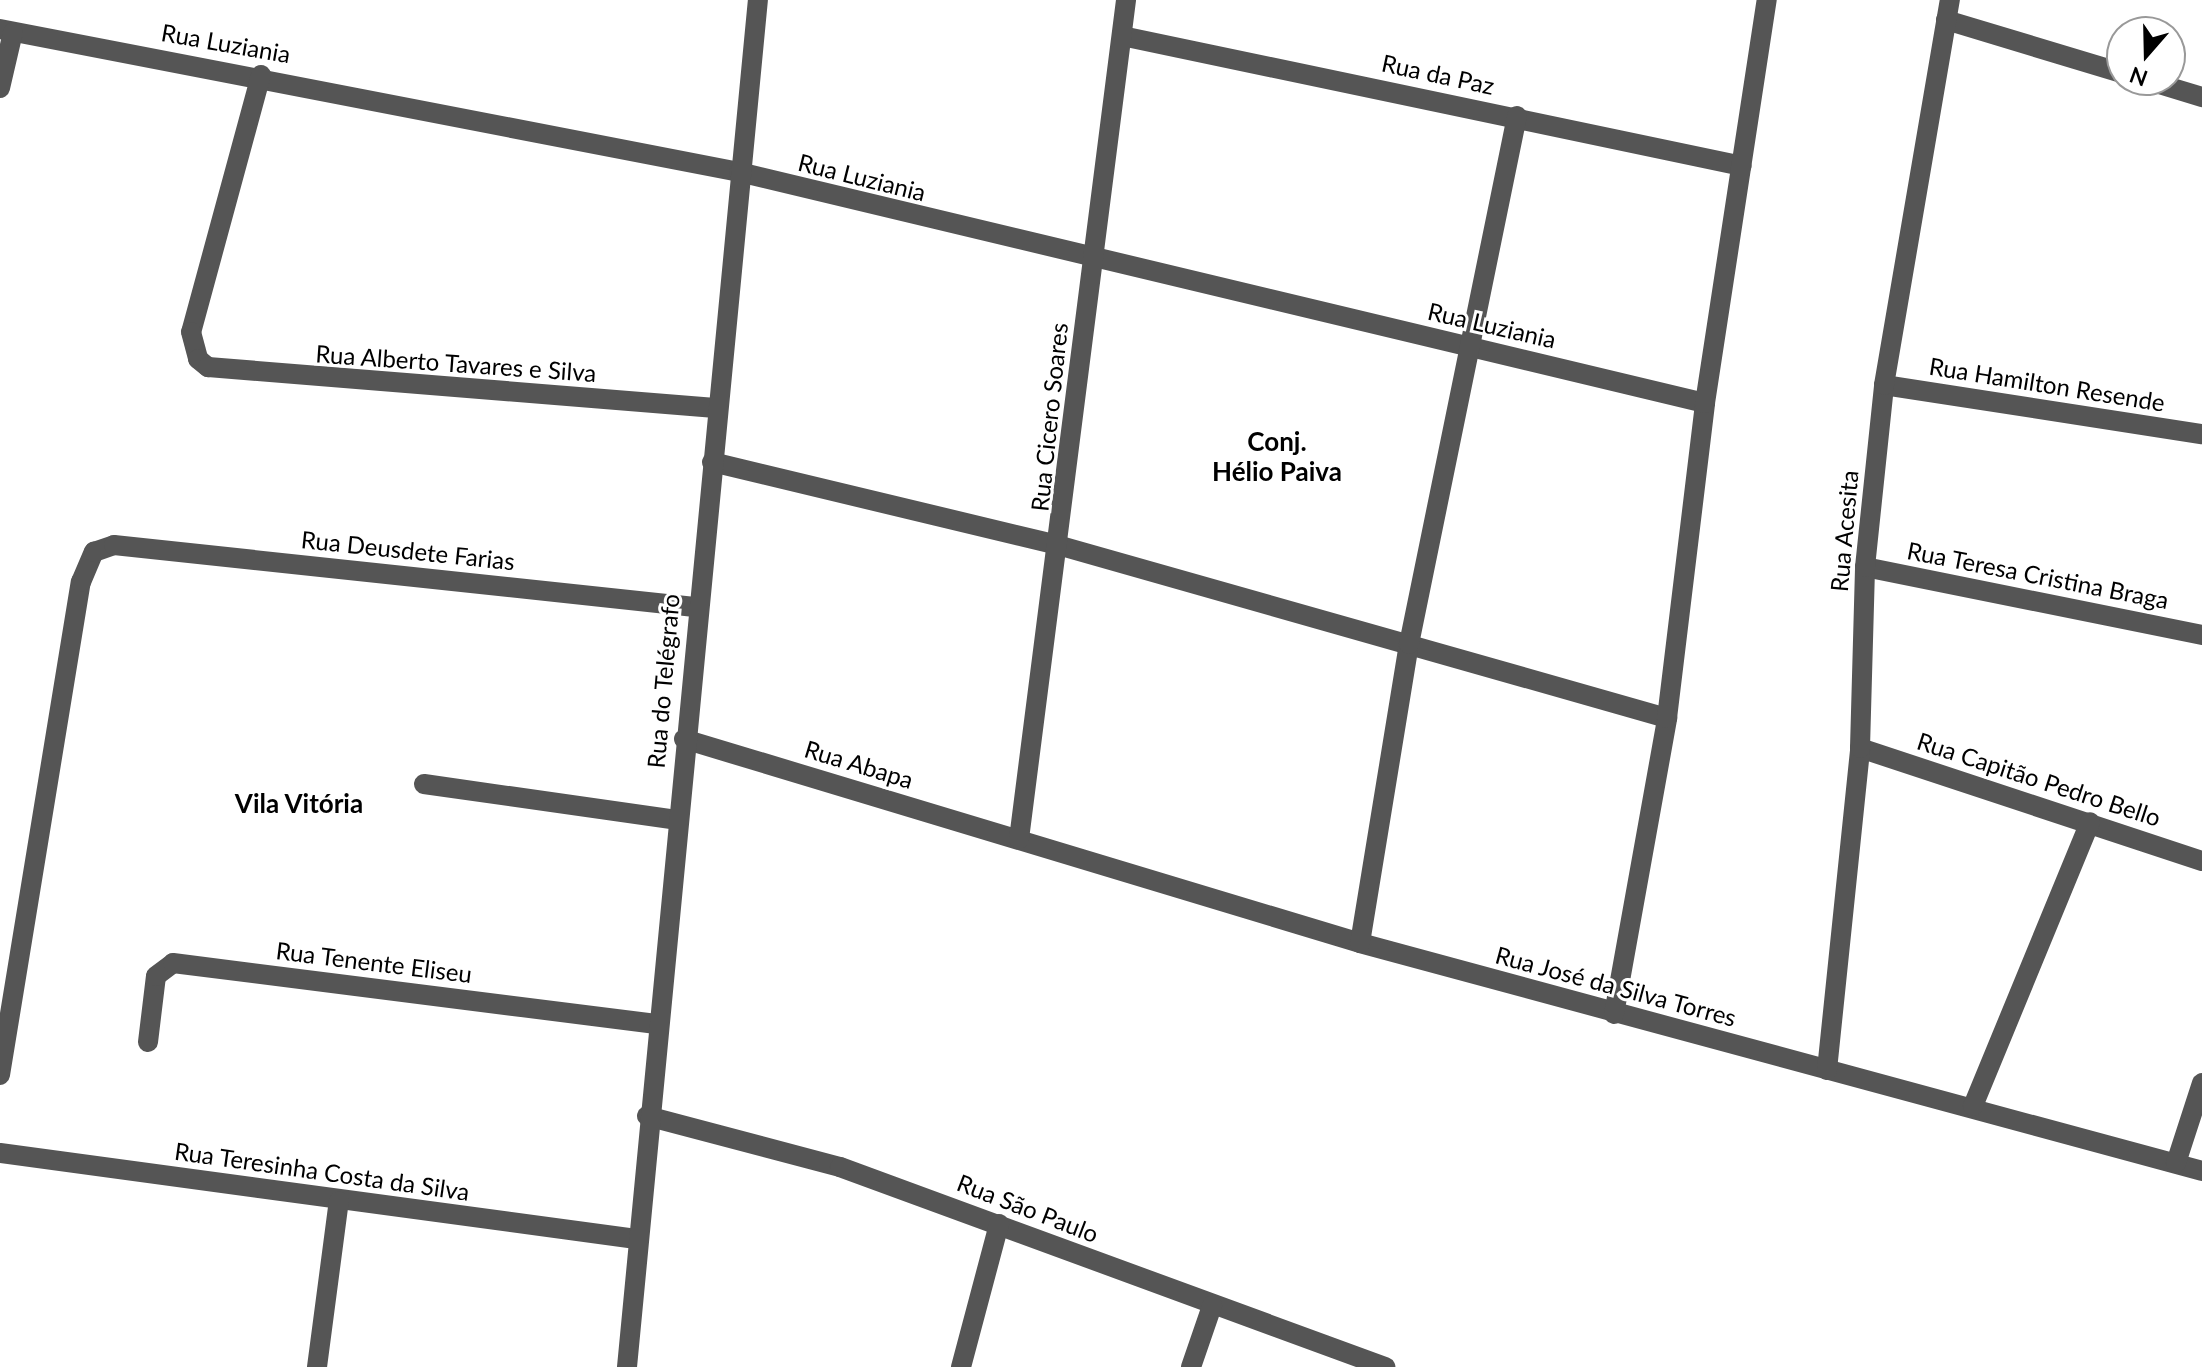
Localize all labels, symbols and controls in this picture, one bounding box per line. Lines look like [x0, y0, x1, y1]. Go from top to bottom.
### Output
north arrow [2106, 16, 2186, 96]
street label: Rua Luziania [159, 17, 293, 69]
street label: Rua da Paz [1379, 48, 1497, 100]
text: N [2126, 62, 2151, 93]
street label: Rua Luziania [795, 147, 929, 207]
street label: Rua Luziania [1425, 296, 1559, 354]
street label: Rua Cicero Soares [1025, 321, 1073, 513]
street label: Rua Alberto Tavares e Silva [314, 339, 598, 387]
street label: Rua Hamilton Resende [1927, 351, 2167, 417]
district label: Conj. Hélio Paiva [1212, 426, 1342, 488]
street label: Rua Acesita [1824, 469, 1864, 593]
street label: Rua Deusdete Farias [300, 524, 516, 576]
street label: Rua Teresa Cristina Braga [1904, 535, 2172, 615]
street label: Rua do Telégrafo [641, 592, 685, 770]
street label: Rua Capitão Pedro Bello [1914, 726, 2164, 832]
street label: Rua Abapa [801, 734, 917, 794]
district label: Vila Vitória [234, 788, 364, 820]
street label: Rua Tenente Eliseu [274, 936, 474, 988]
street label: Rua José da Silva Torres [1492, 940, 1740, 1032]
street label: Rua Teresinha Costa da Silva [172, 1136, 472, 1206]
street label: Rua São Paulo [953, 1168, 1103, 1248]

